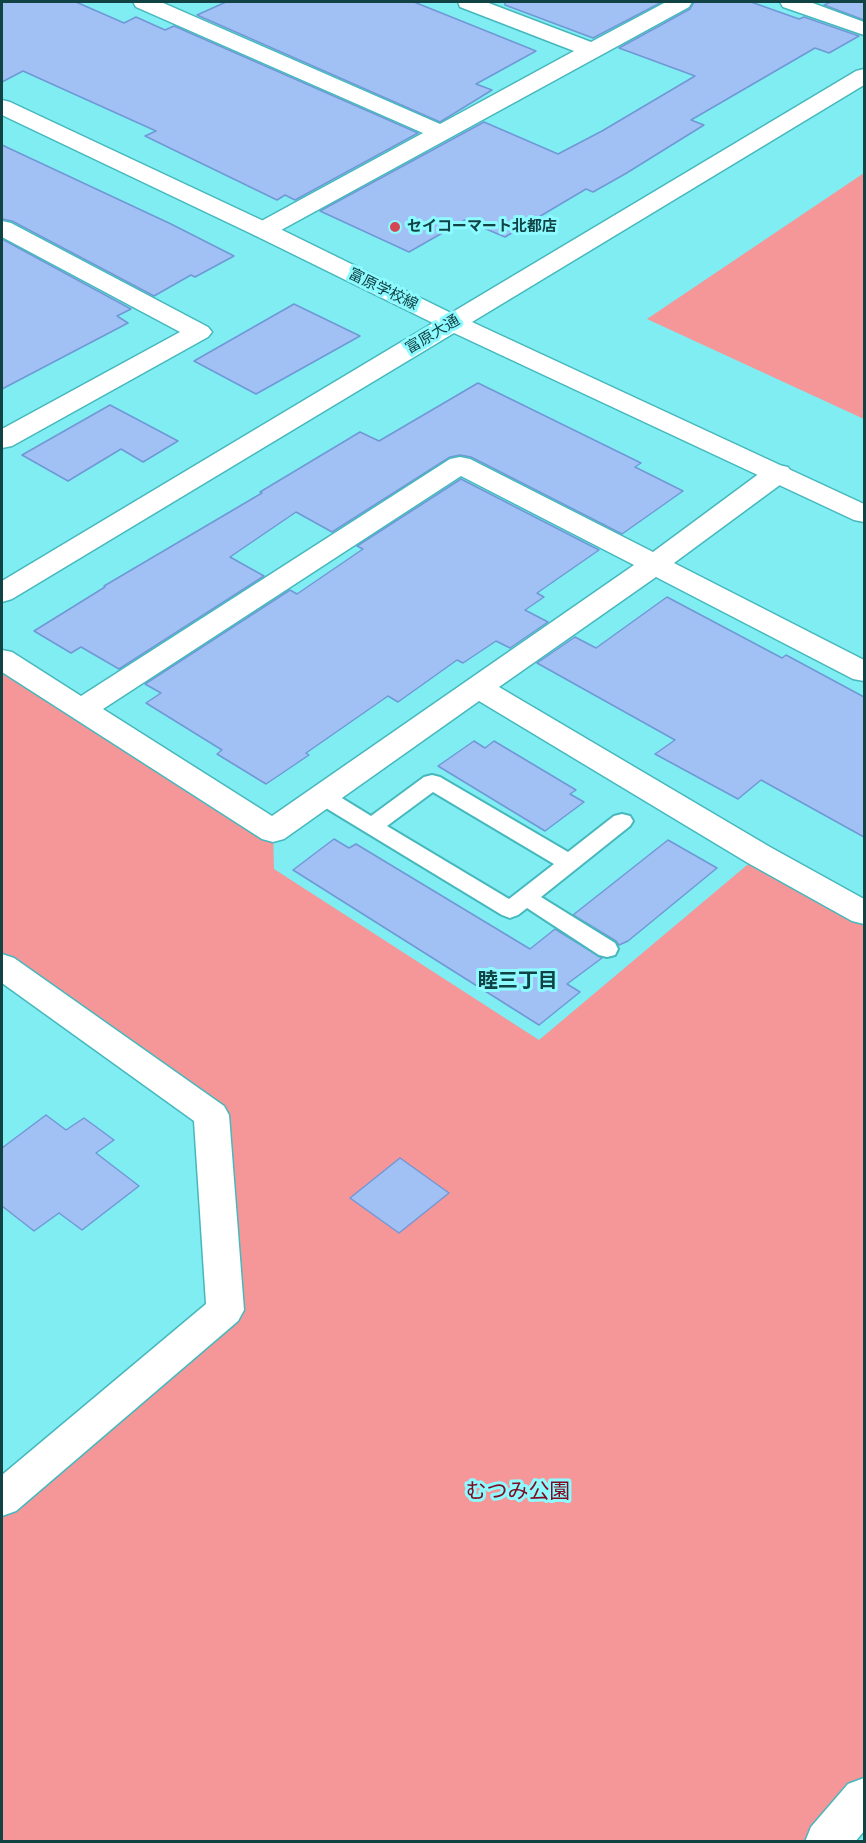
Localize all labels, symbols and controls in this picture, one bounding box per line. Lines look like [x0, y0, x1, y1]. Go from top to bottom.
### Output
place label: セイコーマート北都店 [407, 218, 557, 236]
marker: セイコーマート北都店 [388, 220, 402, 234]
street label: 富原学校線 [345, 265, 421, 315]
street label: 富原大通 [403, 312, 463, 358]
district label: 睦三丁目 [478, 970, 558, 994]
park label: むつみ公園 [466, 1480, 570, 1506]

